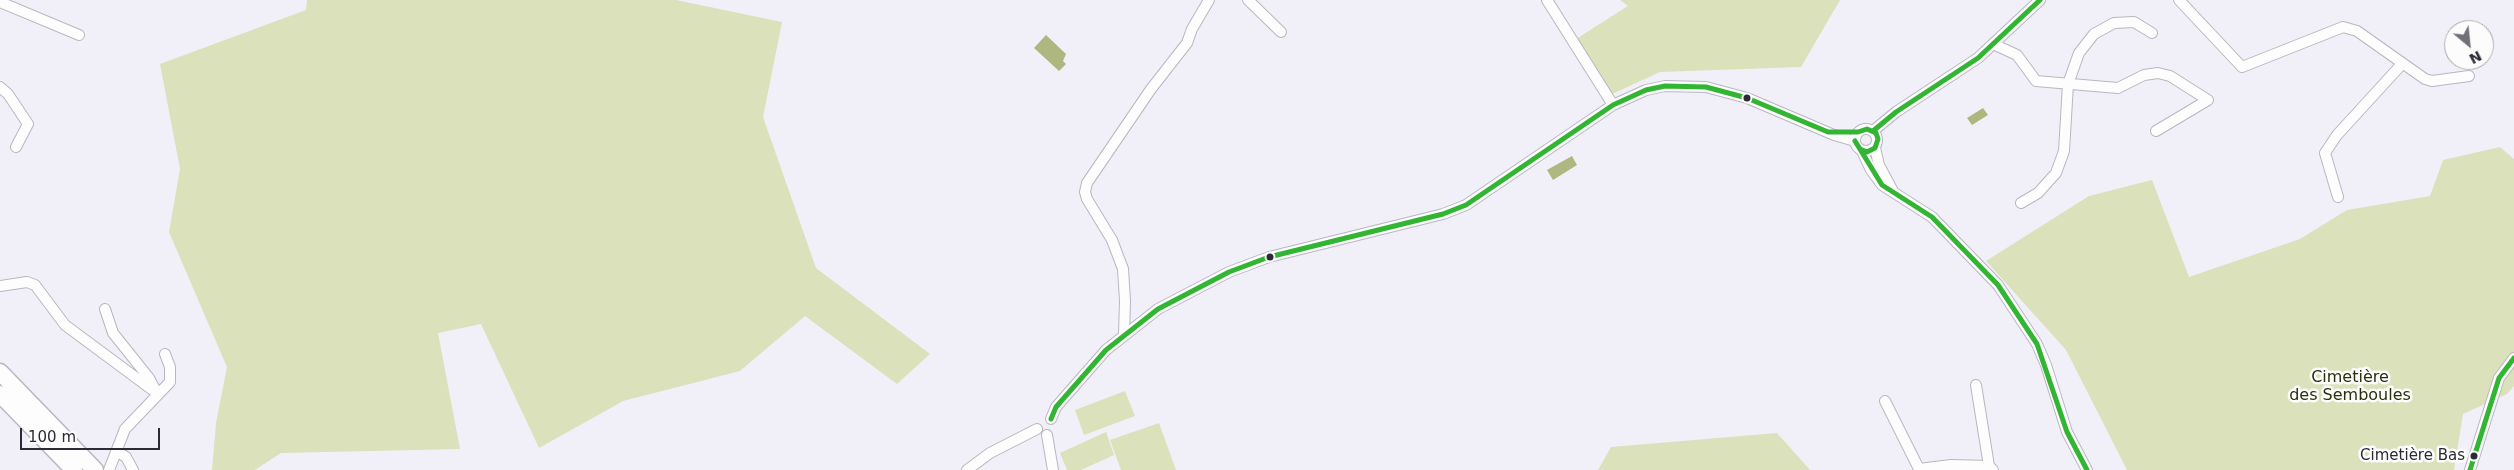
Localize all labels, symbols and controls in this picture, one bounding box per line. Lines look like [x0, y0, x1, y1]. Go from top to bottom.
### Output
north arrow [2444, 20, 2494, 70]
text: N [2467, 48, 2485, 67]
unlabelled marker [1742, 93, 1752, 103]
unlabelled marker [1265, 252, 1275, 262]
park label: Cimetière des Semboules [2289, 368, 2411, 406]
scale bar [22, 418, 162, 450]
text: 100 m [28, 428, 76, 446]
place label: Cimetière Bas [2360, 447, 2465, 465]
marker: Cimetière Bas [2469, 451, 2479, 461]

